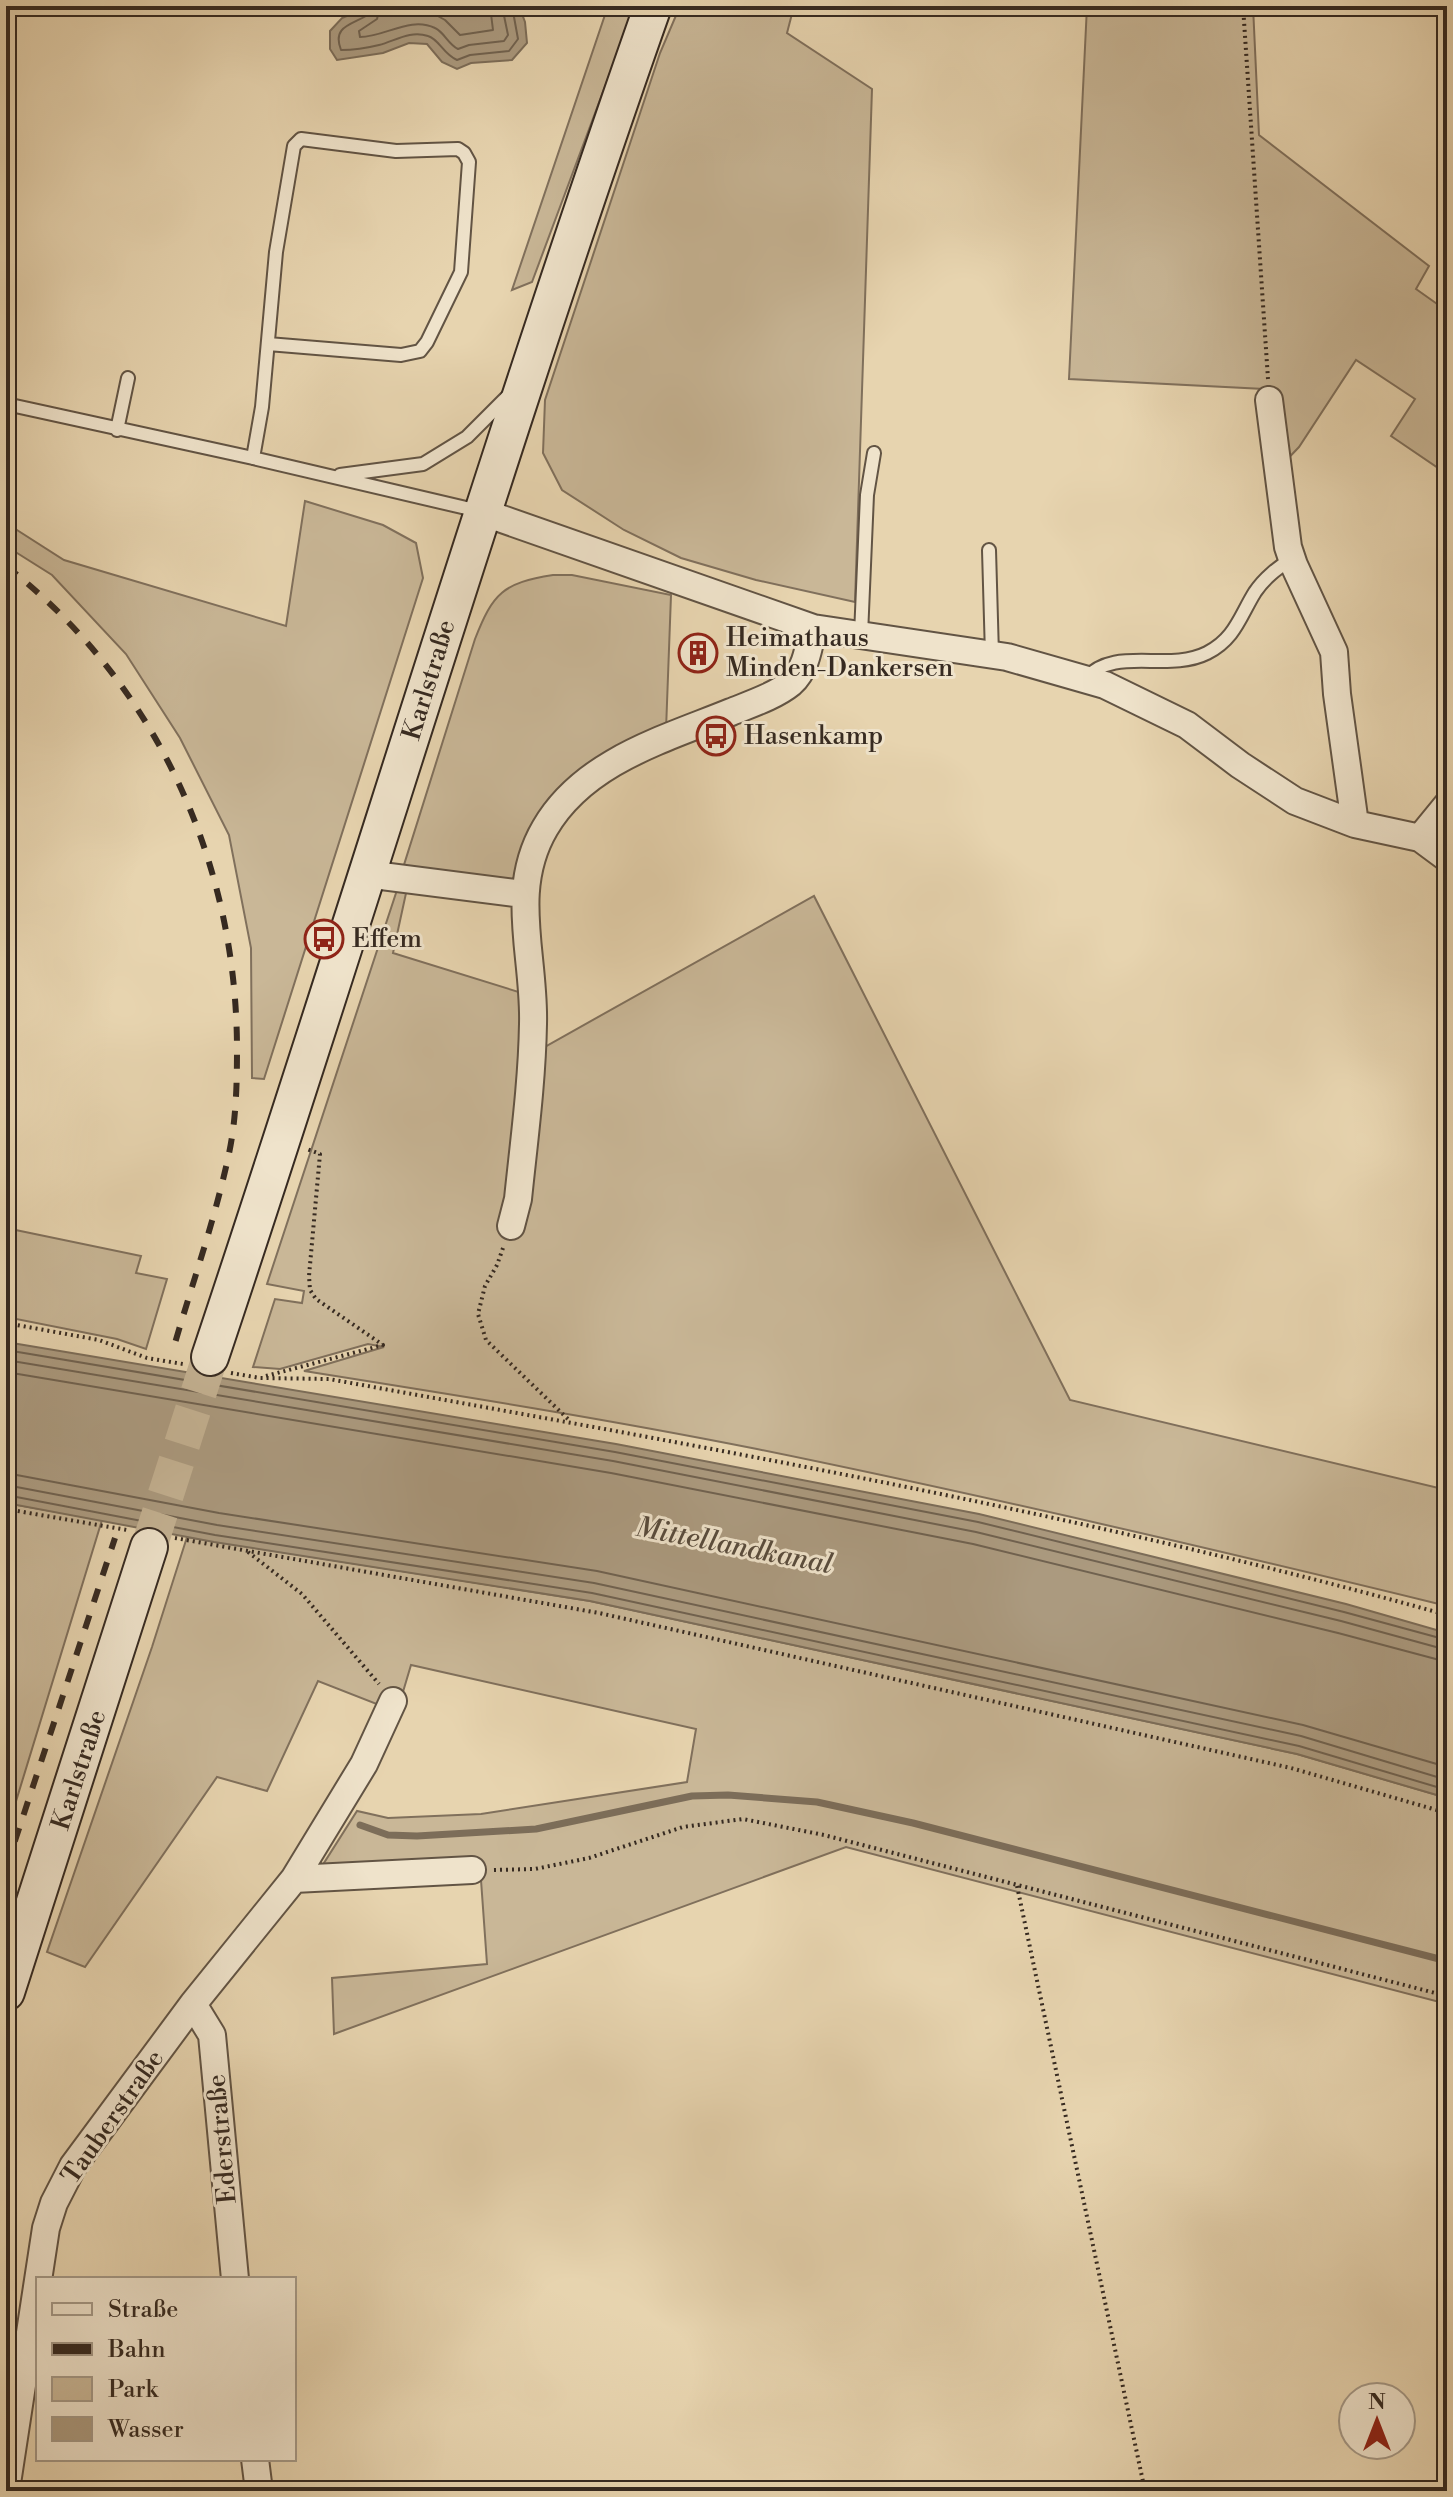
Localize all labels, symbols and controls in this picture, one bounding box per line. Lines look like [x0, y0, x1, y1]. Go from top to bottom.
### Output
street label: Karlstraße [396, 616, 462, 744]
place label: Heimathaus Minden-Dankersen [726, 622, 953, 684]
building icon: Heimathaus Minden-Dankersen [677, 632, 719, 674]
bus stop icon: Hasenkamp [695, 715, 737, 757]
place label: Hasenkamp [744, 720, 883, 752]
bus stop icon: Effem [303, 918, 345, 960]
place label: Effem [352, 923, 422, 955]
water label: Mittellandkanal [632, 1510, 836, 1582]
street label: Karlstraße [45, 1706, 113, 1834]
street label: Tauberstraße [55, 2044, 171, 2190]
street label: Ederstraße [200, 2073, 244, 2205]
legend [36, 2277, 296, 2461]
text: Straße [108, 2295, 178, 2325]
text: Bahn [107, 2335, 166, 2365]
text: Park [108, 2375, 159, 2405]
north arrow [1337, 2381, 1417, 2461]
text: N [1368, 2389, 1386, 2416]
text: Wasser [107, 2415, 184, 2445]

